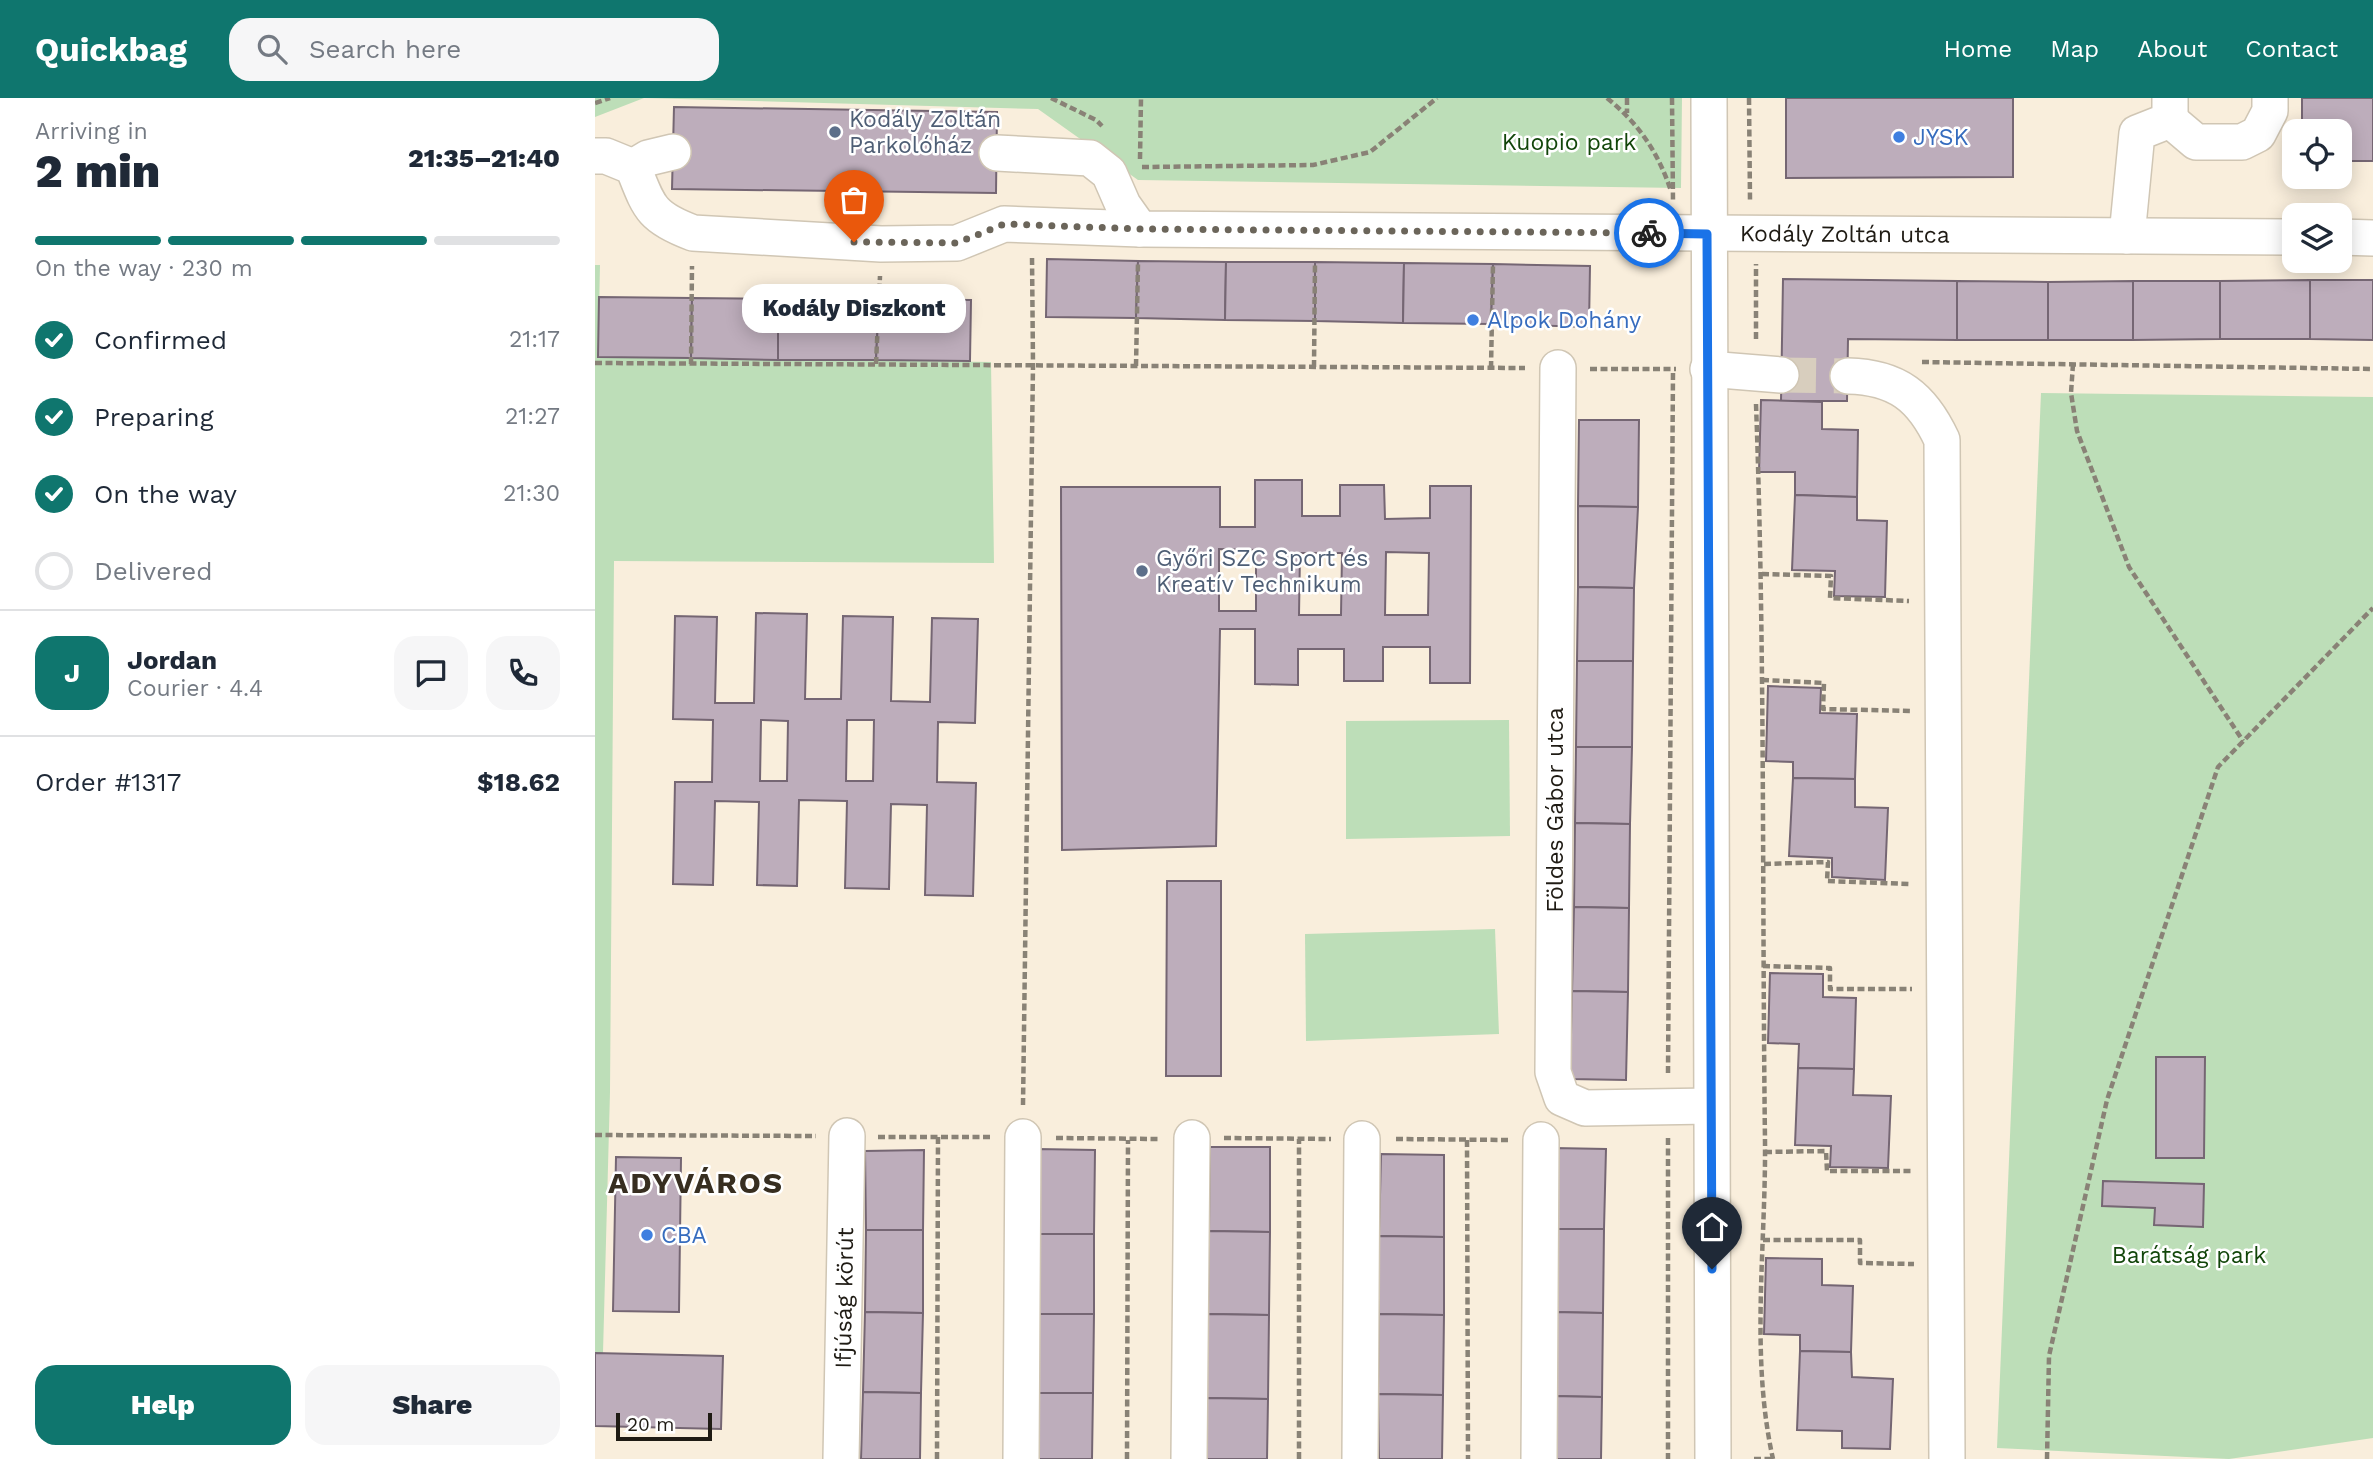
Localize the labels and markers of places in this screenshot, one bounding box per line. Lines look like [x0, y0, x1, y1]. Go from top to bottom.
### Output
place label: Kodály Zoltán Parkolóház [849, 106, 1001, 159]
marker: Kodály Zoltán Parkolóház [827, 124, 843, 140]
place label: JYSK [1913, 124, 1969, 151]
marker: JYSK [1891, 129, 1907, 145]
pin [824, 170, 884, 242]
callout: Kodály Diszkont [742, 284, 966, 333]
place label: Alpok Dohány [1487, 307, 1641, 334]
marker: Alpok Dohány [1465, 312, 1481, 328]
place label: Győri SZC Sport és Kreatív Technikum [1156, 545, 1368, 598]
marker: Győri SZC Sport és Kreatív Technikum [1134, 563, 1150, 579]
pin [1682, 1197, 1742, 1269]
place label: CBA [661, 1222, 707, 1249]
marker: CBA [639, 1227, 655, 1243]

